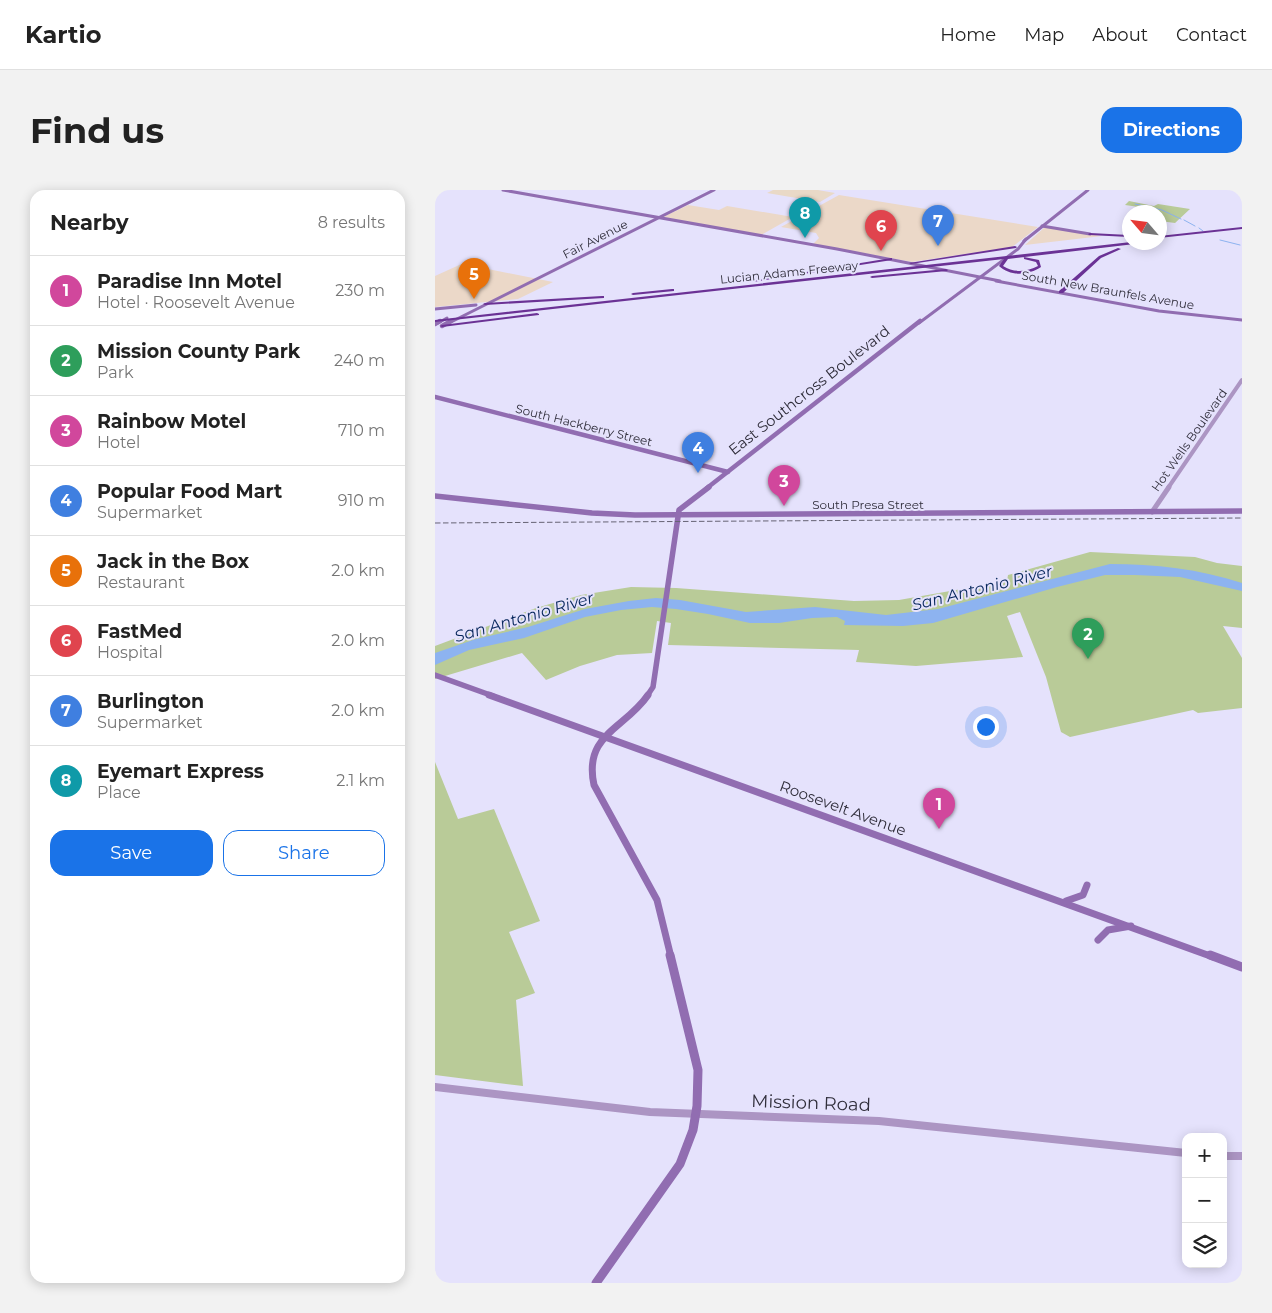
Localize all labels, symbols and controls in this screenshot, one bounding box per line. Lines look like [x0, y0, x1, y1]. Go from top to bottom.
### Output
text: Kartio [25, 20, 101, 49]
text: Home [940, 24, 996, 46]
text: Map [1024, 24, 1064, 46]
text: About [1092, 24, 1148, 46]
text: Contact [1176, 24, 1247, 46]
button: Directions [1101, 107, 1242, 153]
text: Find us [30, 109, 164, 152]
pin: 8 [789, 197, 821, 238]
pin: 7 [922, 205, 954, 246]
north arrow [1122, 205, 1167, 250]
text: Nearby [50, 210, 129, 235]
pin: 6 [865, 210, 897, 251]
text: 8 results [318, 213, 385, 232]
street label: Fair Avenue [560, 216, 630, 262]
street label: Lucian Adams Freeway [719, 257, 859, 287]
pin: 5 [458, 258, 490, 299]
street label: South New Braunfels Avenue [1021, 267, 1195, 313]
text: Paradise Inn Motel [97, 270, 282, 293]
text: 1 [63, 281, 69, 300]
text: 230 m [335, 281, 385, 300]
text: Hotel · Roosevelt Avenue [97, 293, 295, 312]
street label: East Southcross Boulevard [724, 321, 894, 459]
text: Mission County Park [97, 340, 300, 363]
text: 2 [61, 351, 71, 370]
text: 240 m [334, 351, 385, 370]
text: Park [97, 363, 134, 382]
street label: Hot Wells Boulevard [1148, 386, 1230, 494]
street label: South Hackberry Street [514, 401, 654, 449]
text: Rainbow Motel [97, 410, 246, 433]
text: 3 [61, 421, 71, 440]
text: 710 m [338, 421, 385, 440]
pin: 4 [682, 432, 714, 473]
text: Hotel [97, 433, 140, 452]
pin: 3 [768, 465, 800, 506]
text: Popular Food Mart [97, 480, 282, 503]
text: 4 [60, 491, 72, 510]
text: 910 m [338, 491, 385, 510]
street label: South Presa Street [812, 497, 924, 512]
text: Supermarket [97, 503, 203, 522]
text: Jack in the Box [97, 550, 249, 573]
text: 5 [61, 561, 71, 580]
text: 2.0 km [331, 561, 385, 580]
water label: San Antonio River [910, 561, 1055, 615]
text: Restaurant [97, 573, 185, 592]
water label: San Antonio River [452, 588, 596, 646]
pin: 2 [1072, 618, 1104, 659]
text: FastMed [97, 620, 182, 643]
text: 6 [61, 631, 71, 650]
text: 2.0 km [331, 631, 385, 650]
text: Hospital [97, 643, 163, 662]
text: Burlington [97, 690, 204, 713]
text: 7 [61, 701, 71, 720]
text: 2.0 km [331, 701, 385, 720]
text: Supermarket [97, 713, 203, 732]
your location [973, 714, 999, 740]
text: Eyemart Express [97, 760, 264, 783]
text: 8 [61, 771, 71, 790]
text: 2.1 km [336, 771, 385, 790]
street label: Roosevelt Avenue [777, 776, 909, 840]
text: Place [97, 783, 141, 802]
pin: 1 [923, 788, 955, 829]
button: Save [50, 830, 213, 876]
button: Share [223, 830, 385, 876]
street label: Mission Road [751, 1090, 871, 1116]
map controls [1182, 1133, 1227, 1268]
button: + [1182, 1133, 1227, 1178]
button: − [1182, 1178, 1227, 1223]
button: layers [1182, 1223, 1227, 1268]

